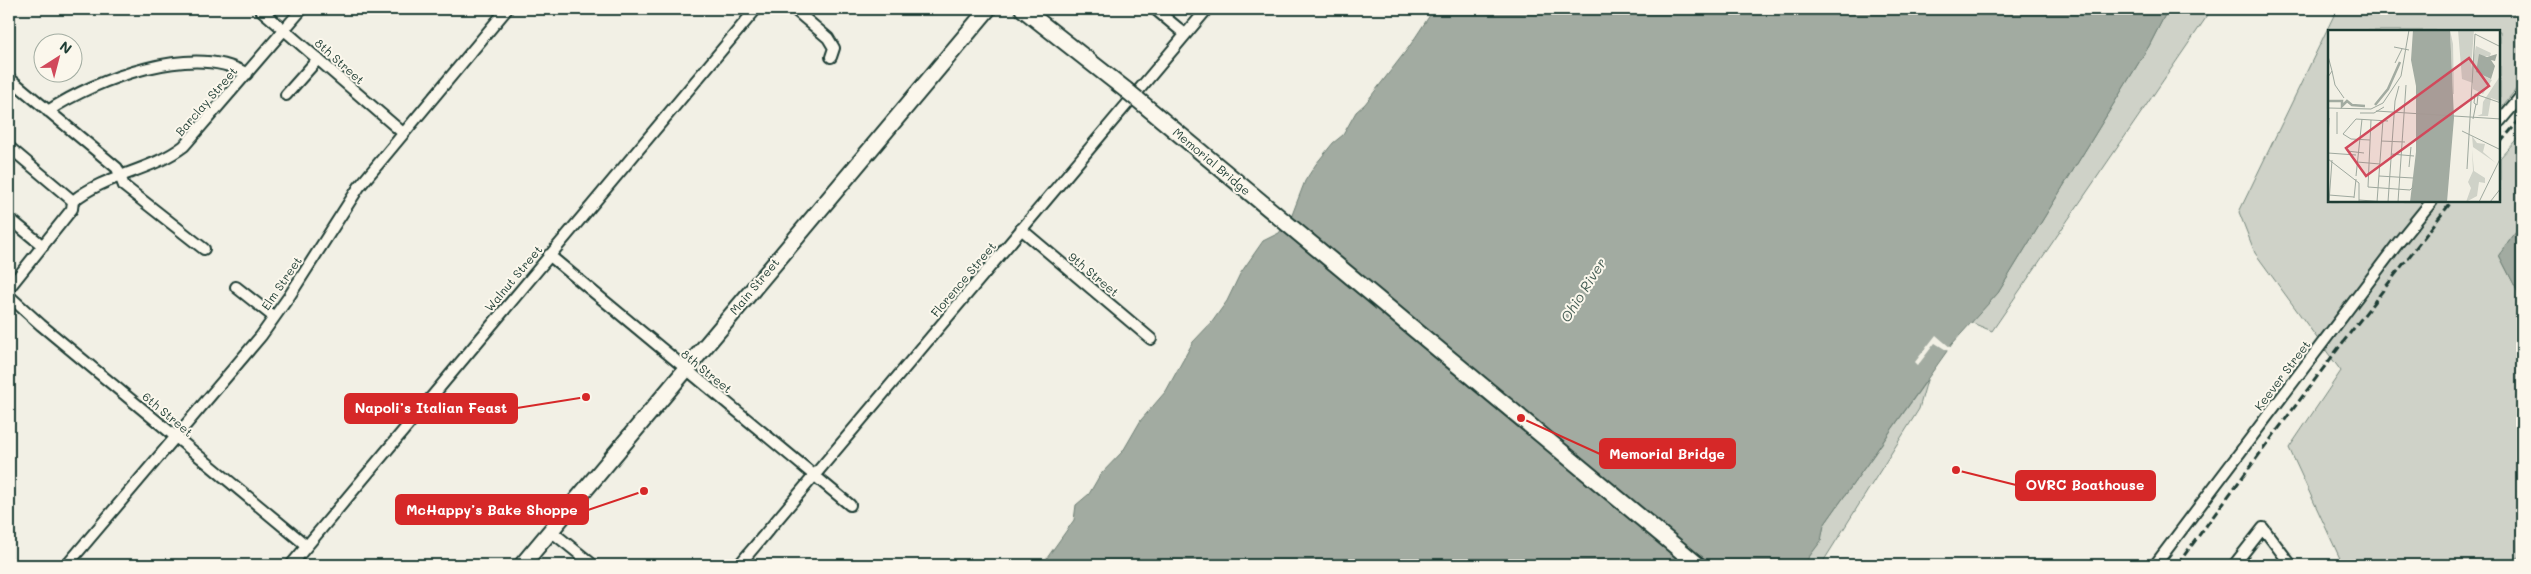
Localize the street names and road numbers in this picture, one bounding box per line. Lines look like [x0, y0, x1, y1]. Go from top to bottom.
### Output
street label: 8th Street [312, 35, 368, 87]
street label: Barclay Street [171, 63, 241, 139]
street label: Memorial Bridge [1170, 124, 1254, 198]
street label: Florence Street [927, 238, 999, 320]
street label: Walnut Street [481, 242, 545, 314]
street label: 9th Street [1065, 248, 1123, 300]
street label: Elm Street [257, 253, 305, 313]
street label: Main Street [726, 254, 782, 318]
street label: Keever Street [2250, 337, 2314, 413]
street label: 8th Street [678, 345, 736, 397]
street label: 6th Street [139, 388, 197, 440]

